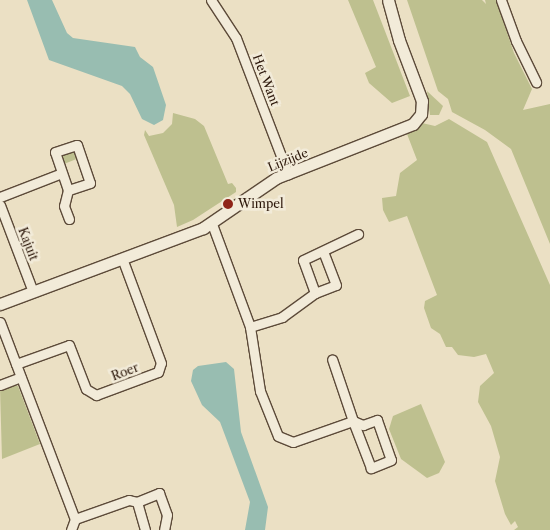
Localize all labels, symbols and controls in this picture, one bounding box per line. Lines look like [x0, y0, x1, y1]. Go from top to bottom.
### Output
street label: Het Want [250, 52, 282, 108]
street label: Lijzijde [266, 145, 310, 175]
place label: Wimpel [238, 197, 284, 211]
marker: Wimpel [222, 198, 234, 210]
street label: Kajuit [15, 225, 41, 263]
street label: Roer [109, 360, 141, 384]

